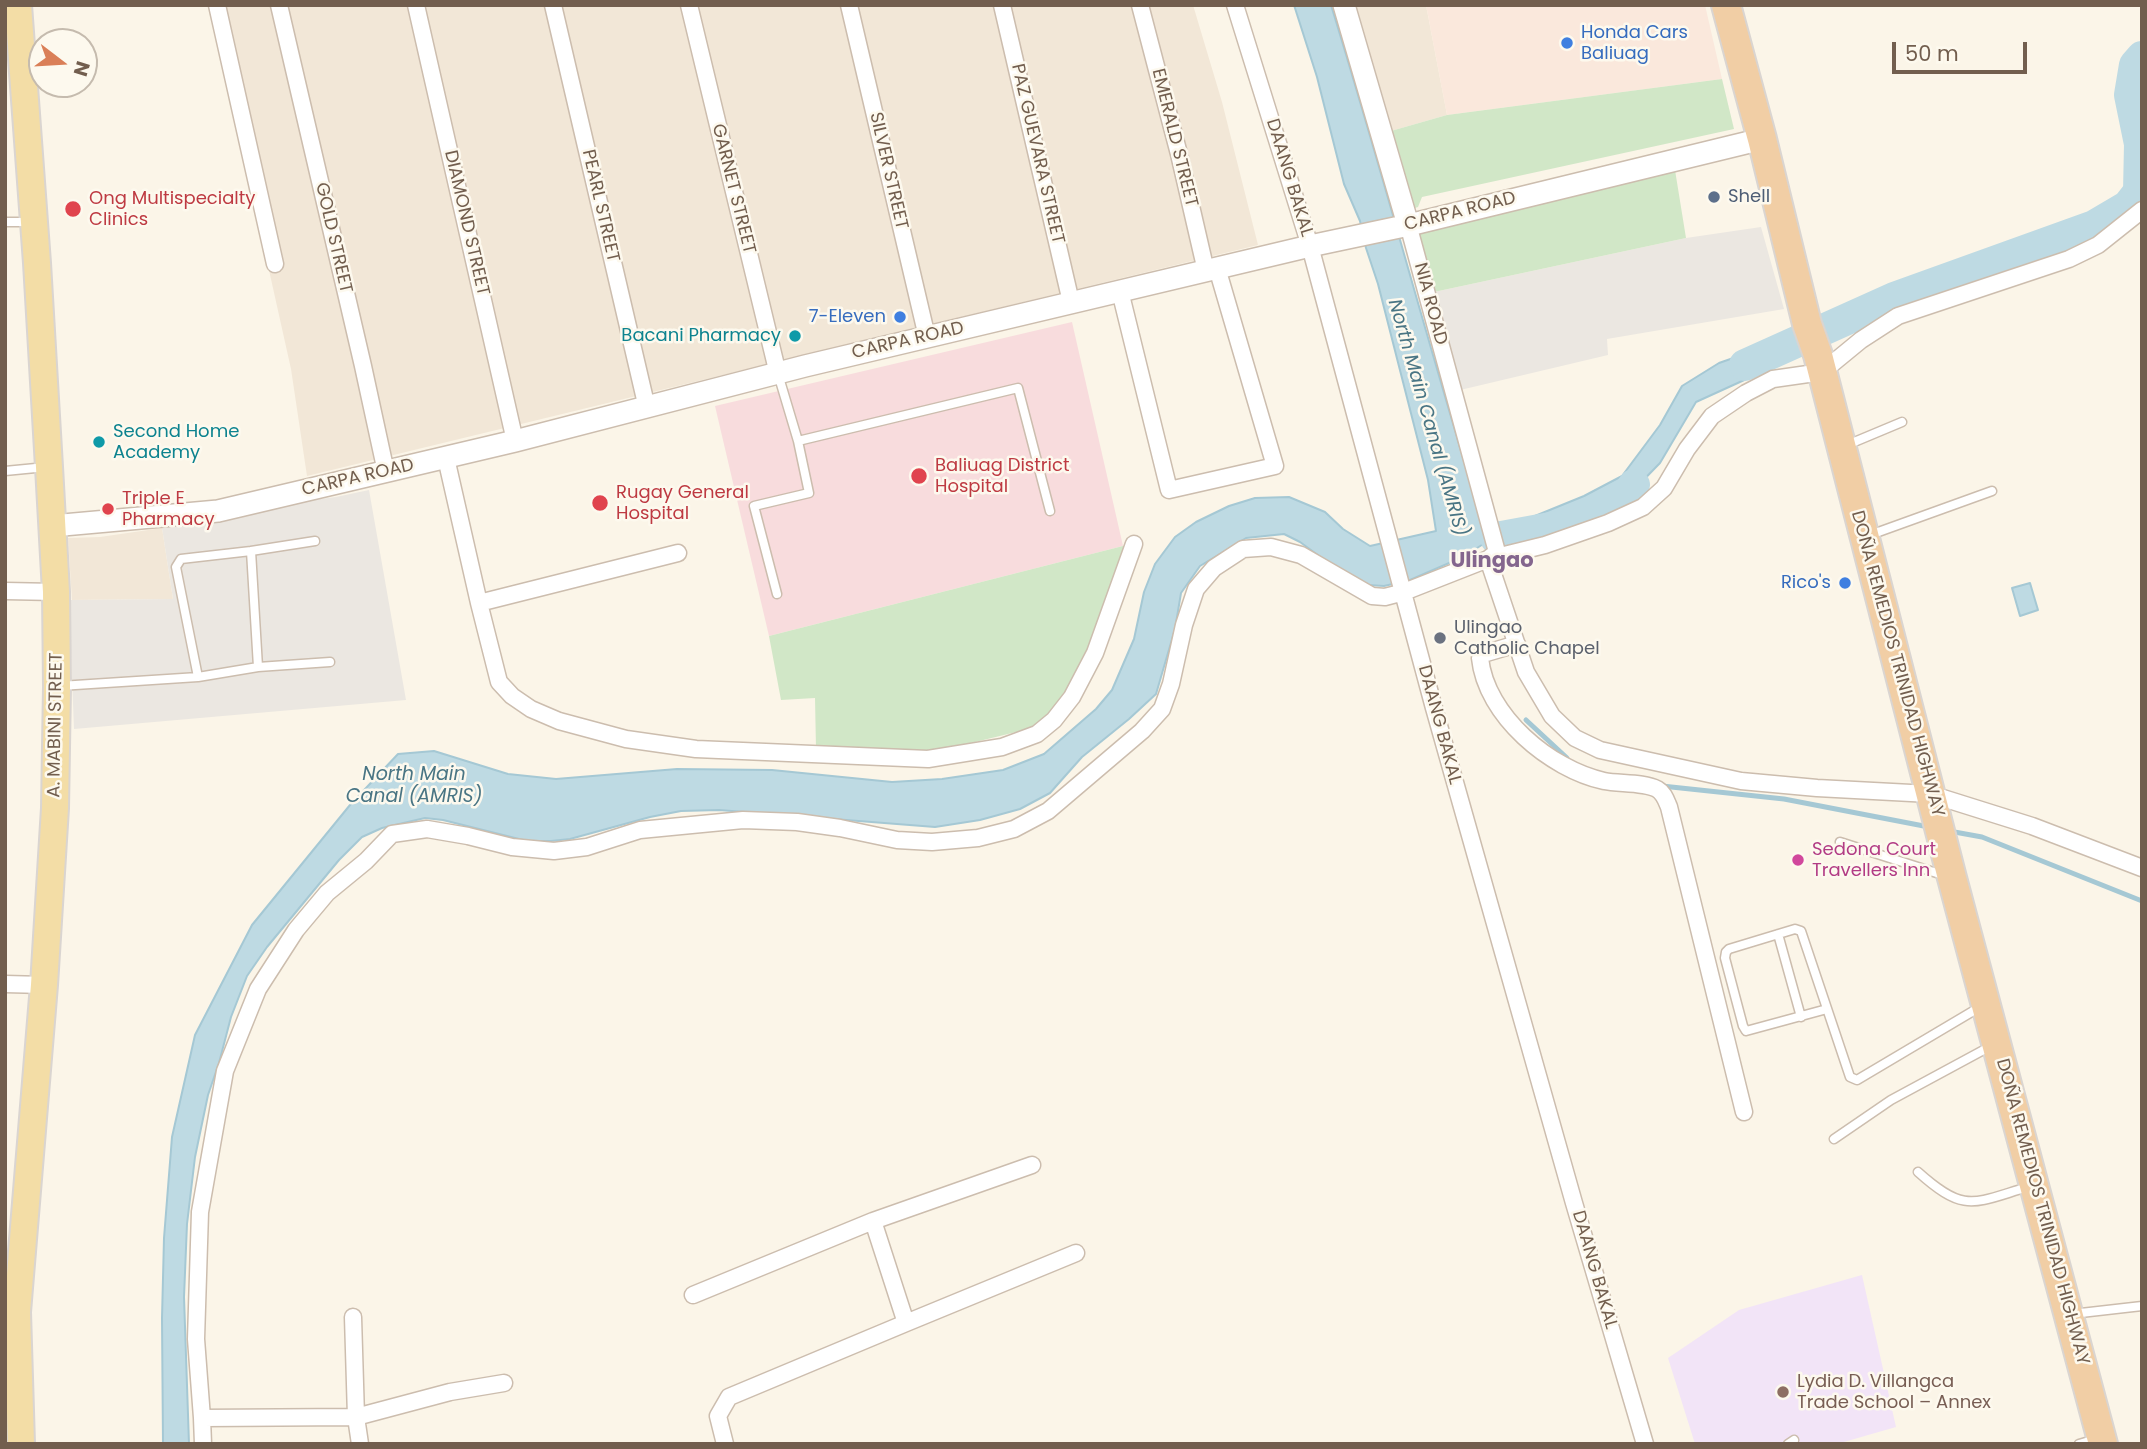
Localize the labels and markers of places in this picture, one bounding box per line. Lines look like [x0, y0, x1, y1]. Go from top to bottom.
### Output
place label: Honda Cars Baliuag [1581, 22, 1688, 64]
marker: Honda Cars Baliuag [1559, 35, 1575, 51]
place label: Shell [1728, 186, 1770, 208]
place label: Ong Multispecialty Clinics [89, 188, 255, 230]
marker: Shell [1706, 189, 1722, 205]
marker: Ong Multispecialty Clinics [63, 199, 83, 219]
place label: 7-Eleven [809, 306, 886, 328]
marker: 7-Eleven [892, 309, 908, 325]
place label: Bacani Pharmacy [621, 325, 781, 347]
marker: Bacani Pharmacy [787, 328, 803, 344]
place label: Second Home Academy [113, 421, 239, 464]
marker: Second Home Academy [91, 434, 107, 450]
place label: Baliuag District Hospital [935, 455, 1069, 498]
marker: Baliuag District Hospital [909, 466, 929, 486]
place label: Rugay General Hospital [616, 482, 749, 524]
place label: Triple E Pharmacy [122, 488, 215, 530]
marker: Rugay General Hospital [590, 493, 610, 513]
marker: Triple E Pharmacy [100, 501, 116, 517]
place label: Rico's [1781, 572, 1831, 594]
marker: Rico's [1837, 575, 1853, 591]
place label: Ulingao Catholic Chapel [1454, 617, 1600, 660]
marker: Ulingao Catholic Chapel [1432, 630, 1448, 646]
place label: Sedona Court Travellers Inn [1812, 839, 1936, 882]
marker: Sedona Court Travellers Inn [1790, 852, 1806, 868]
place label: Lydia D. Villangca Trade School – Annex [1797, 1371, 1991, 1414]
marker: Lydia D. Villangca Trade School – Annex [1775, 1384, 1791, 1400]

